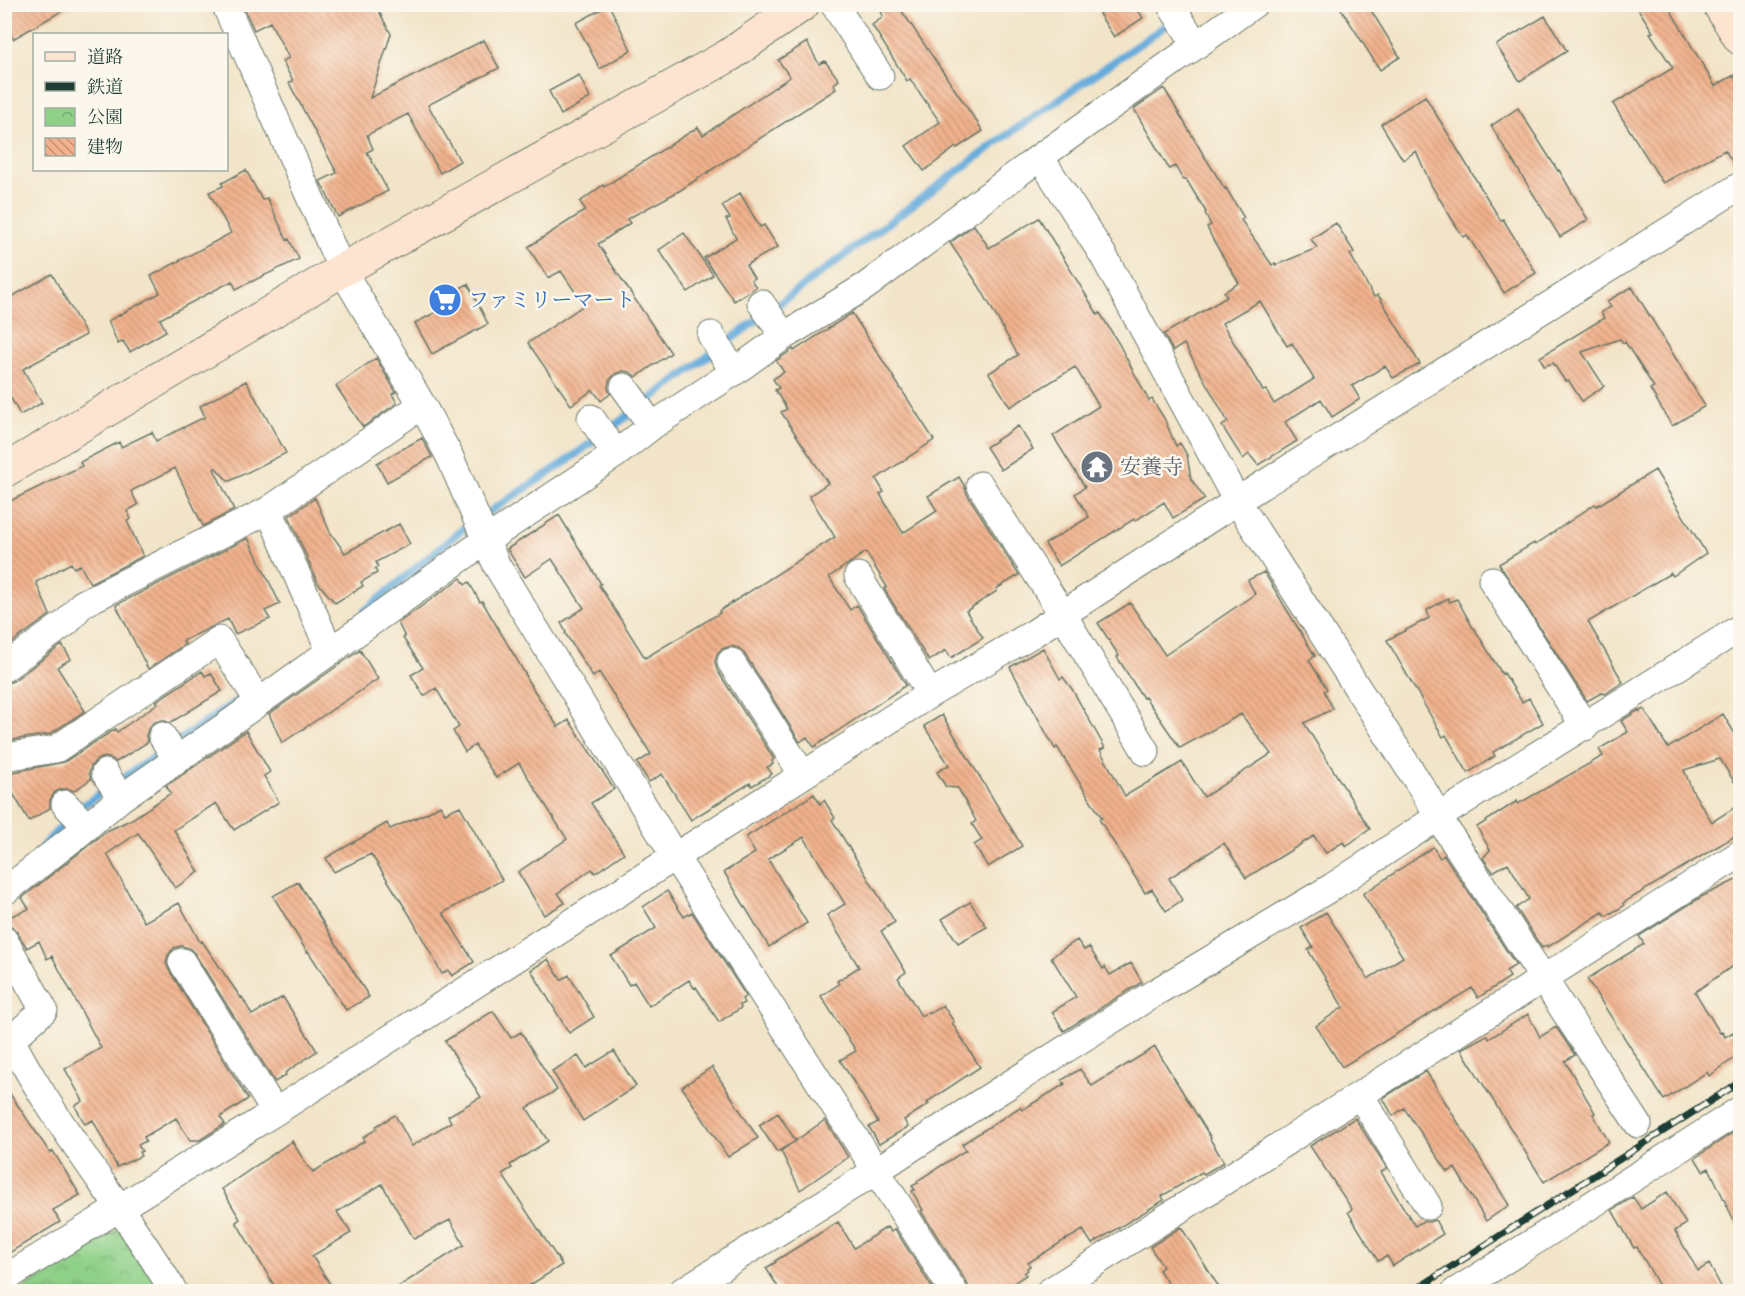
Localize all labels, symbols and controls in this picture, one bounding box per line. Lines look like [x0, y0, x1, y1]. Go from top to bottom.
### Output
legend [33, 33, 228, 171]
text: 道路 [87, 47, 123, 70]
text: 鉄道 [87, 77, 123, 100]
text: 公園 [87, 107, 123, 130]
text: 建物 [87, 137, 123, 160]
supermarket icon: ファミリーマート [427, 282, 463, 318]
place label: ファミリーマート [468, 288, 636, 315]
temple icon: 安養寺 [1079, 449, 1115, 485]
place label: 安養寺 [1120, 455, 1183, 482]

